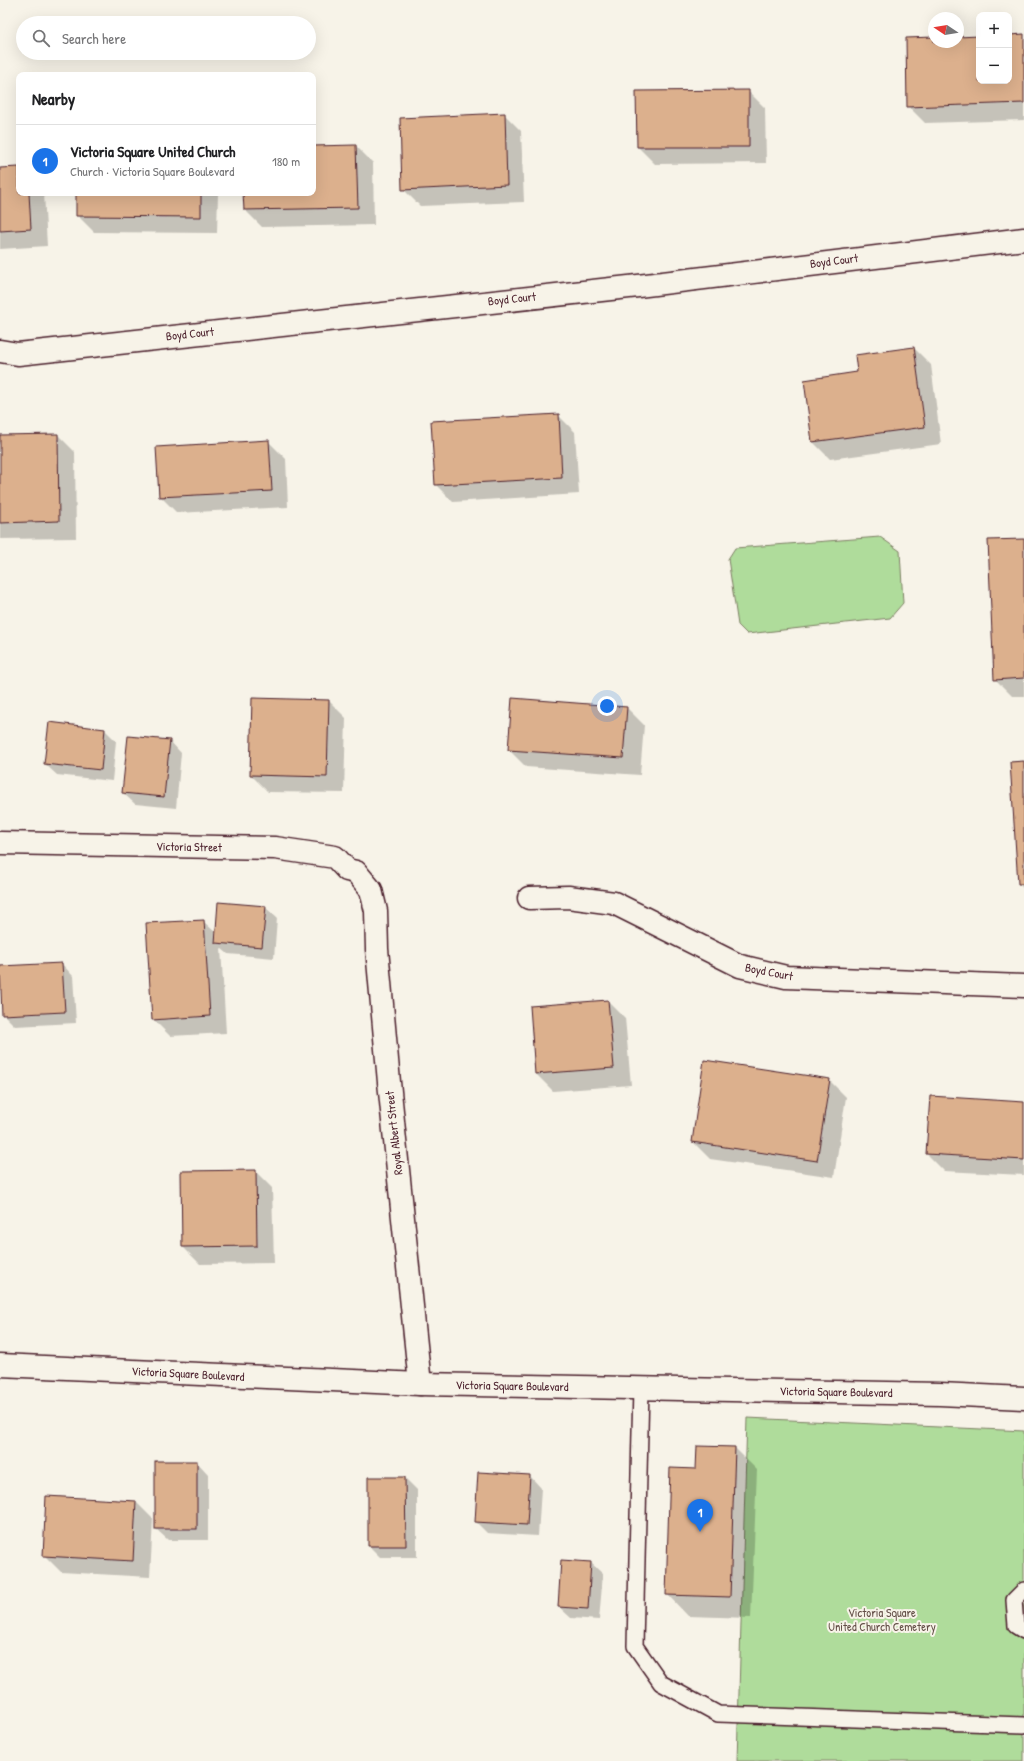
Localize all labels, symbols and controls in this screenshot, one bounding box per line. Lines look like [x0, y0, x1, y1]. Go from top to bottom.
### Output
north arrow [928, 12, 964, 48]
map controls [976, 12, 1012, 84]
button: + [976, 12, 1012, 48]
search box [16, 16, 316, 60]
icon: search [30, 27, 52, 49]
text: Search here [62, 28, 126, 49]
button: − [976, 48, 1012, 84]
text: Nearby [32, 87, 75, 110]
text: Victoria Square United Church [70, 141, 235, 162]
text: 1 [43, 152, 47, 170]
text: 180 m [272, 152, 300, 170]
text: Church · Victoria Square Boulevard [70, 162, 234, 180]
street label: Boyd Court [809, 249, 860, 272]
street label: Boyd Court [487, 287, 538, 309]
street label: Boyd Court [165, 322, 216, 344]
your location [597, 696, 617, 716]
street label: Victoria Street [156, 837, 223, 856]
street label: Boyd Court [744, 959, 795, 985]
street label: Royal Albert Street [381, 1089, 406, 1176]
street label: Victoria Square Boulevard [131, 1362, 245, 1385]
street label: Victoria Square Boulevard [455, 1376, 569, 1395]
street label: Victoria Square Boulevard [779, 1382, 893, 1401]
pin: 1 [687, 1499, 713, 1532]
park label: Victoria Square United Church Cemetery [828, 1604, 936, 1635]

